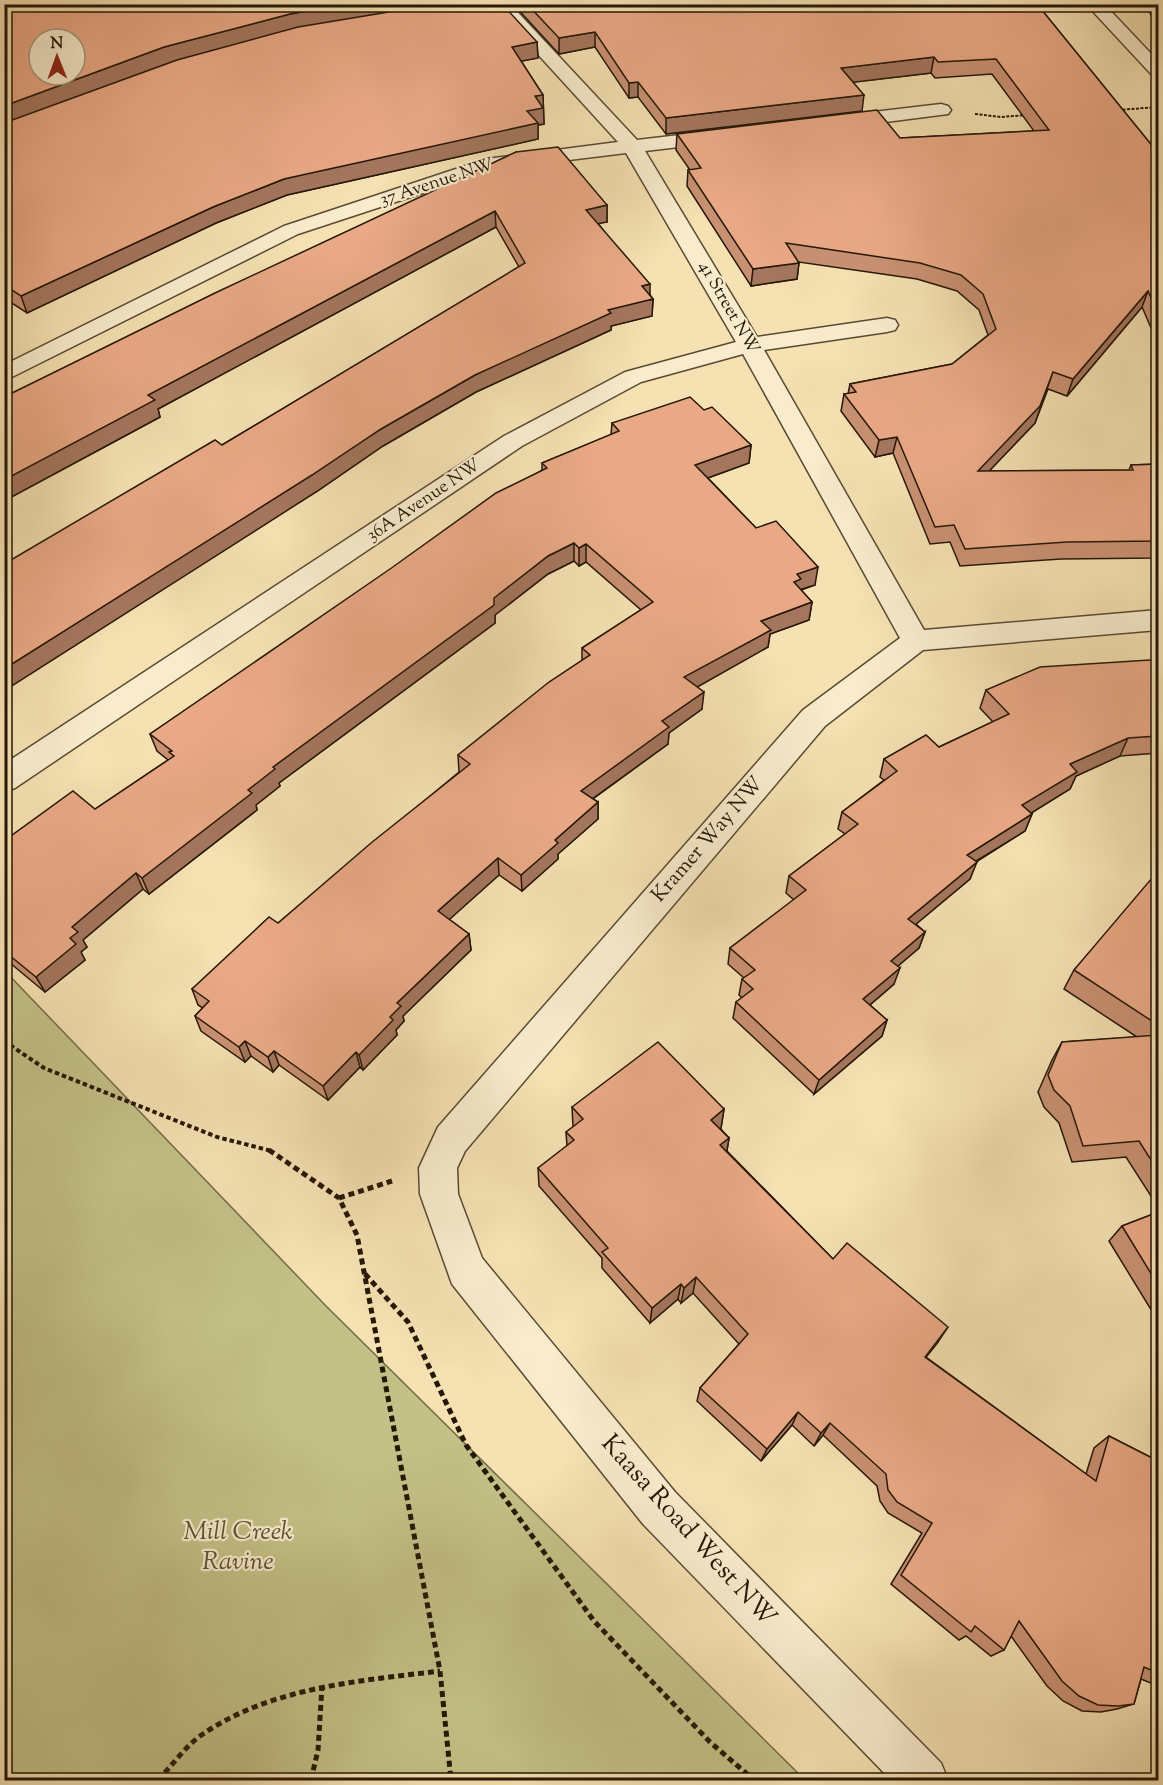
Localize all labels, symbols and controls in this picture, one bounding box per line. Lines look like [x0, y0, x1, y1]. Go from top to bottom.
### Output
north arrow [27, 27, 87, 87]
text: N [50, 33, 64, 56]
street label: 37 Avenue NW [377, 152, 497, 214]
street label: 41 Street NW [691, 257, 765, 359]
street label: 36A Avenue NW [362, 453, 486, 549]
street label: Kramer Way NW [645, 770, 771, 910]
street label: Kaasa Road West NW [592, 1427, 785, 1635]
park label: Mill Creek Ravine [183, 1514, 293, 1581]

